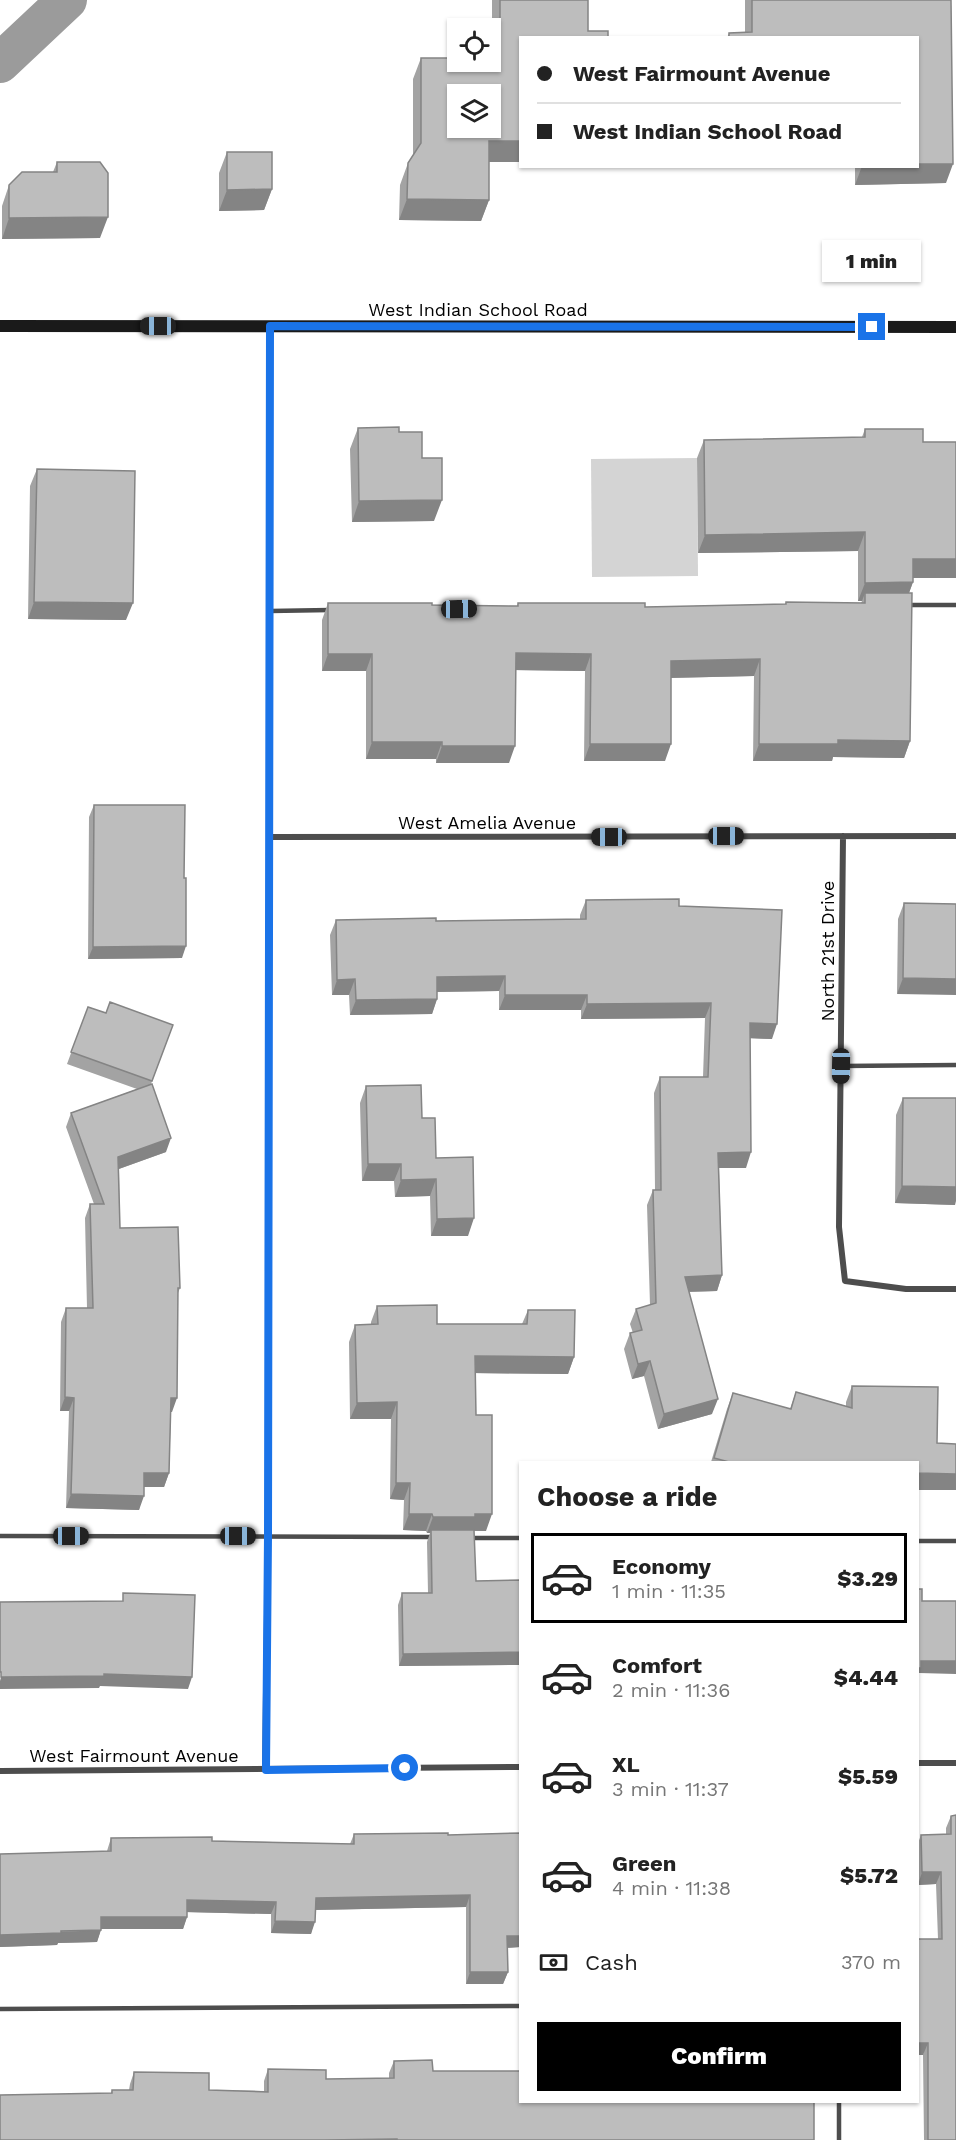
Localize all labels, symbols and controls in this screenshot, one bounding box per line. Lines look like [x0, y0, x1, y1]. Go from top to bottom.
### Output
map controls [447, 18, 501, 138]
button: locate [447, 18, 501, 72]
text: West Fairmount Avenue [573, 61, 830, 86]
button: layers [447, 84, 501, 138]
text: West Indian School Road [573, 119, 842, 144]
callout: 1 min [822, 240, 922, 282]
text: 1 min [846, 249, 897, 273]
street label: West Indian School Road [368, 299, 588, 320]
route end [858, 313, 885, 340]
car [140, 317, 176, 335]
car [441, 600, 477, 618]
street label: West Amelia Avenue [398, 812, 576, 833]
car [708, 827, 744, 845]
car [591, 828, 627, 846]
street label: North 21st Drive [817, 881, 838, 1021]
car [832, 1048, 850, 1084]
text: Choose a ride [537, 1481, 717, 1513]
car [53, 1527, 89, 1545]
car [220, 1527, 256, 1545]
icon: car [540, 1551, 594, 1605]
text: Economy [612, 1554, 711, 1579]
text: $3.29 [837, 1566, 898, 1591]
text: 1 min · 11:35 [612, 1579, 726, 1603]
icon: car [540, 1650, 594, 1704]
text: Comfort [612, 1653, 702, 1678]
text: $4.44 [834, 1665, 898, 1690]
text: 2 min · 11:36 [612, 1678, 730, 1702]
street label: West Fairmount Avenue [29, 1745, 239, 1766]
icon: car [540, 1749, 594, 1803]
text: XL [612, 1752, 640, 1777]
route start [391, 1754, 418, 1781]
text: $5.59 [838, 1764, 898, 1789]
text: 3 min · 11:37 [612, 1777, 729, 1801]
icon: car [540, 1848, 594, 1902]
text: Green [612, 1851, 676, 1876]
text: $5.72 [840, 1863, 898, 1888]
text: 4 min · 11:38 [612, 1876, 731, 1900]
icon: cash [537, 1946, 570, 1979]
text: Cash [585, 1950, 638, 1975]
text: 370 m [841, 1950, 901, 1974]
button: Confirm [537, 2022, 901, 2091]

